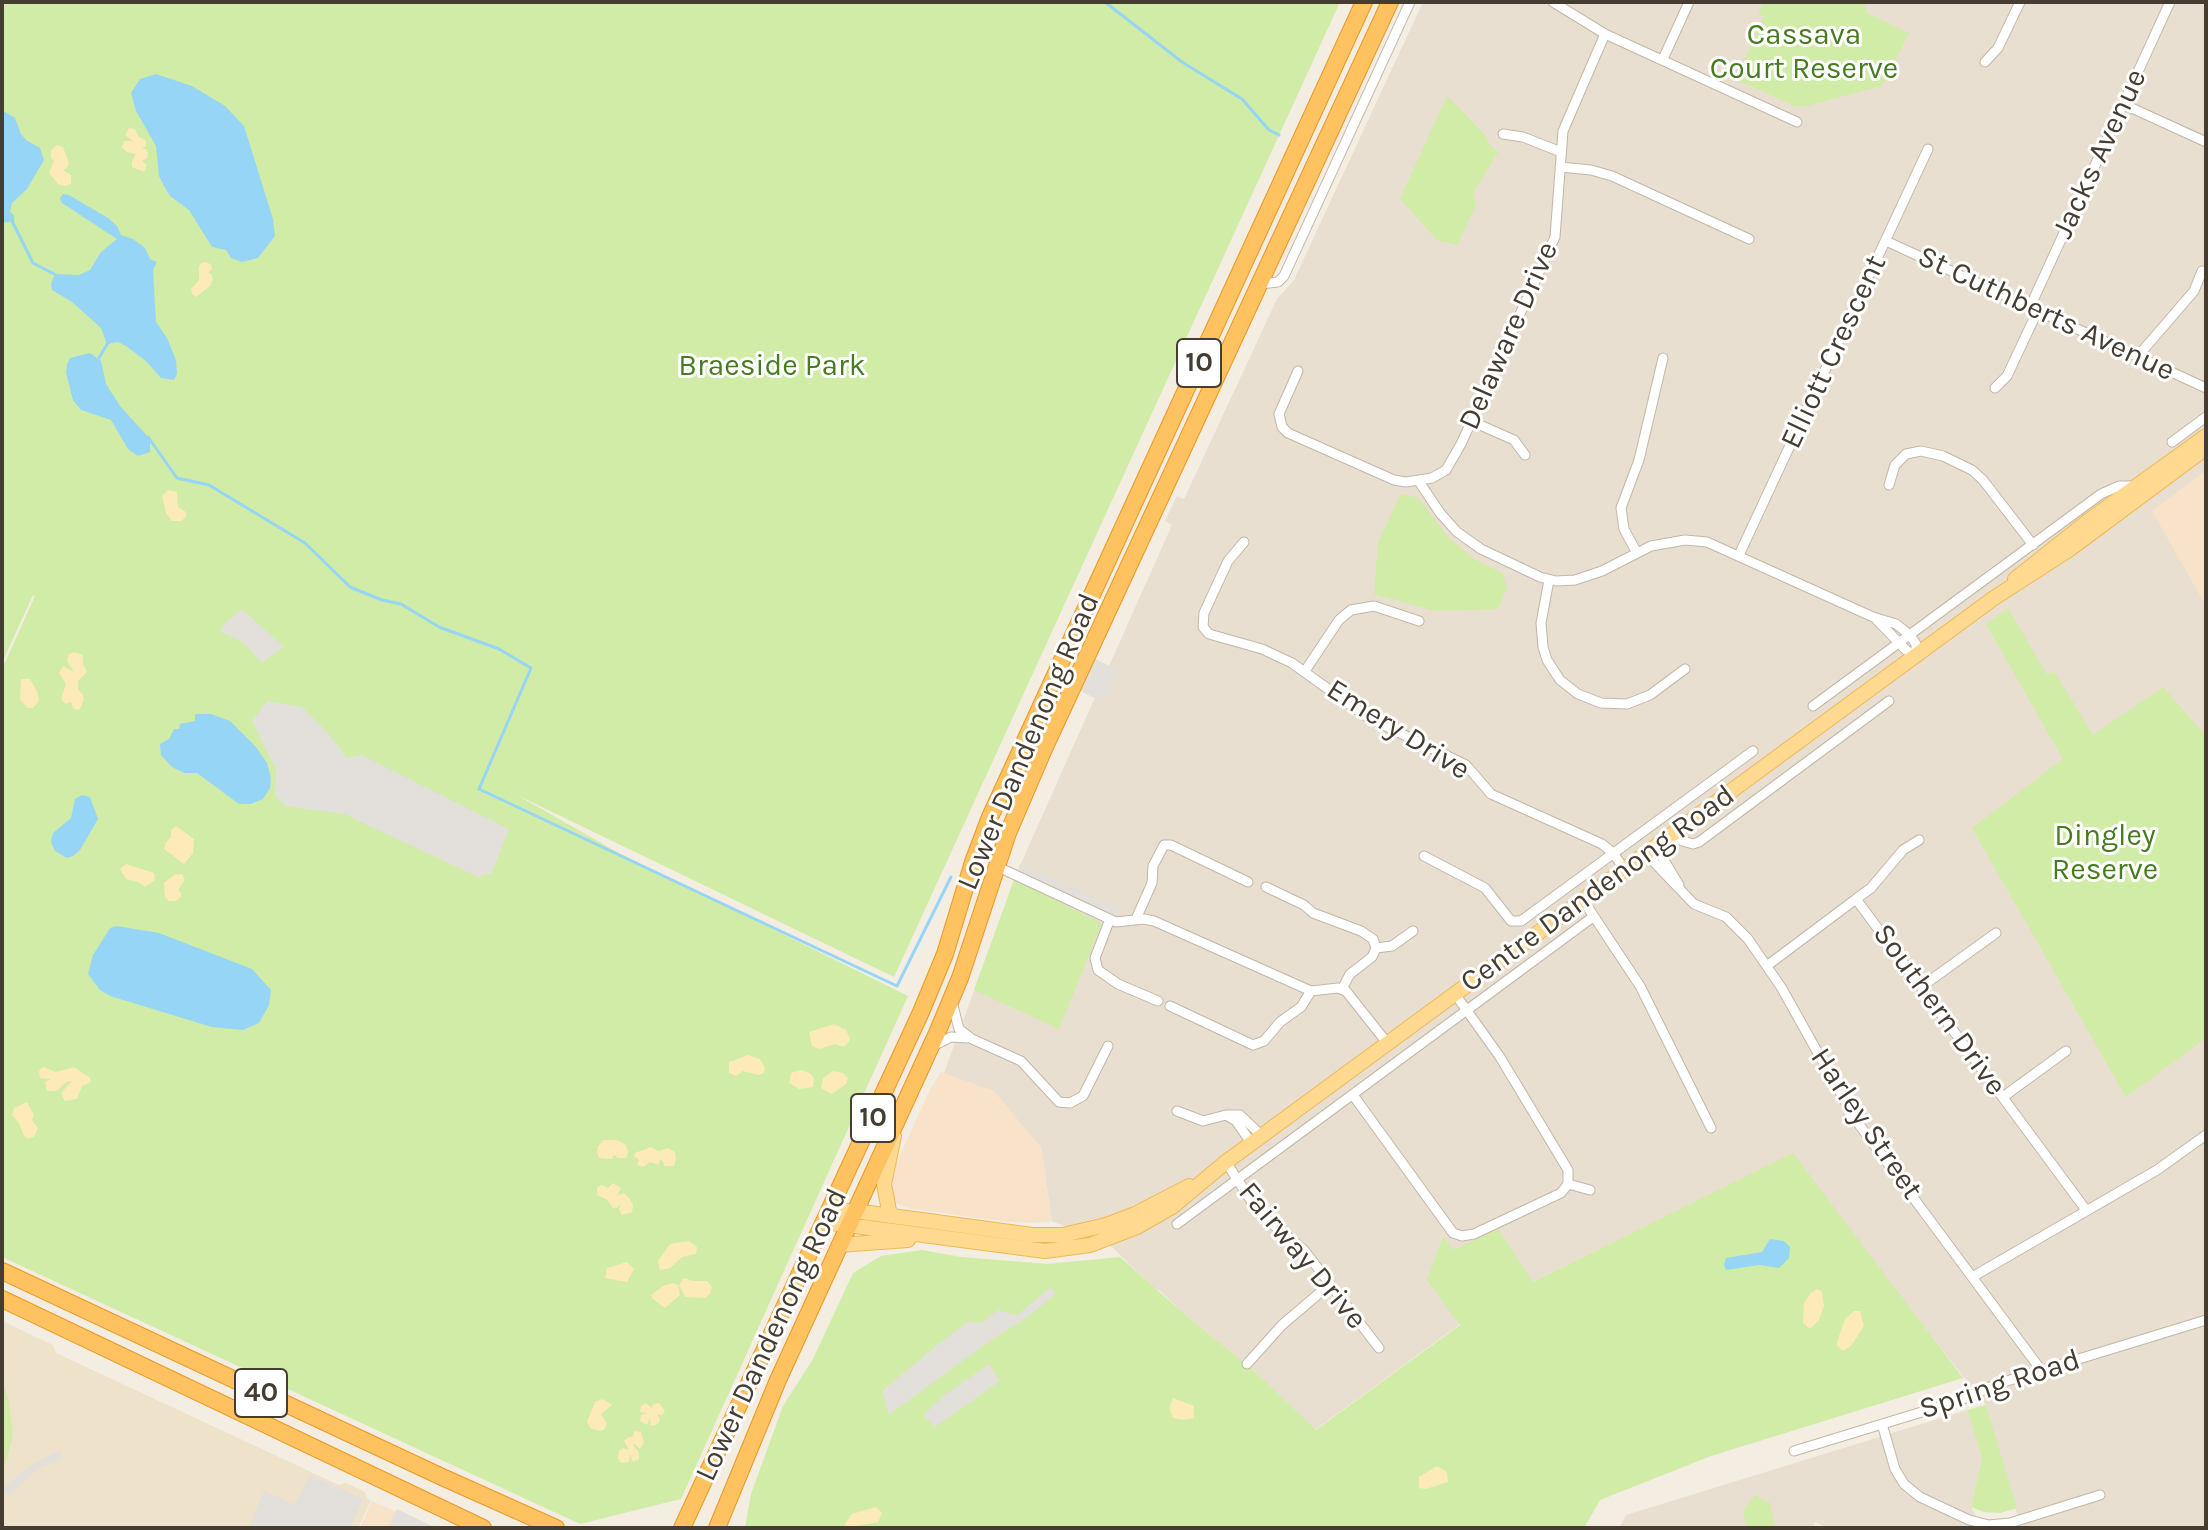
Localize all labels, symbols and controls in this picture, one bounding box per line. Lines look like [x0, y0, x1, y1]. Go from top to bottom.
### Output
park label: Cassava Court Reserve [1710, 17, 1898, 88]
street label: Jacks Avenue [2045, 64, 2155, 244]
street label: Delaware Drive [1452, 236, 1566, 436]
street label: St Cuthberts Avenue [1912, 239, 2180, 389]
street label: Elliott Crescent [1773, 250, 1895, 454]
road number: 10 [1177, 339, 1221, 387]
park label: Braeside Park [678, 348, 866, 384]
street label: Lower Dandenong Road [950, 588, 1108, 896]
street label: Emery Drive [1320, 672, 1476, 788]
street label: Centre Dandenong Road [1454, 777, 1742, 1001]
park label: Dingley Reserve [2052, 818, 2158, 888]
street label: Southern Drive [1865, 917, 2013, 1103]
street label: Harley Street [1802, 1042, 1930, 1206]
road number: 10 [851, 1094, 895, 1142]
street label: Fairway Drive [1230, 1175, 1374, 1337]
street label: Lower Dandenong Road [688, 1183, 856, 1487]
street label: Spring Road [1915, 1342, 2085, 1428]
road number: 40 [235, 1369, 287, 1417]

